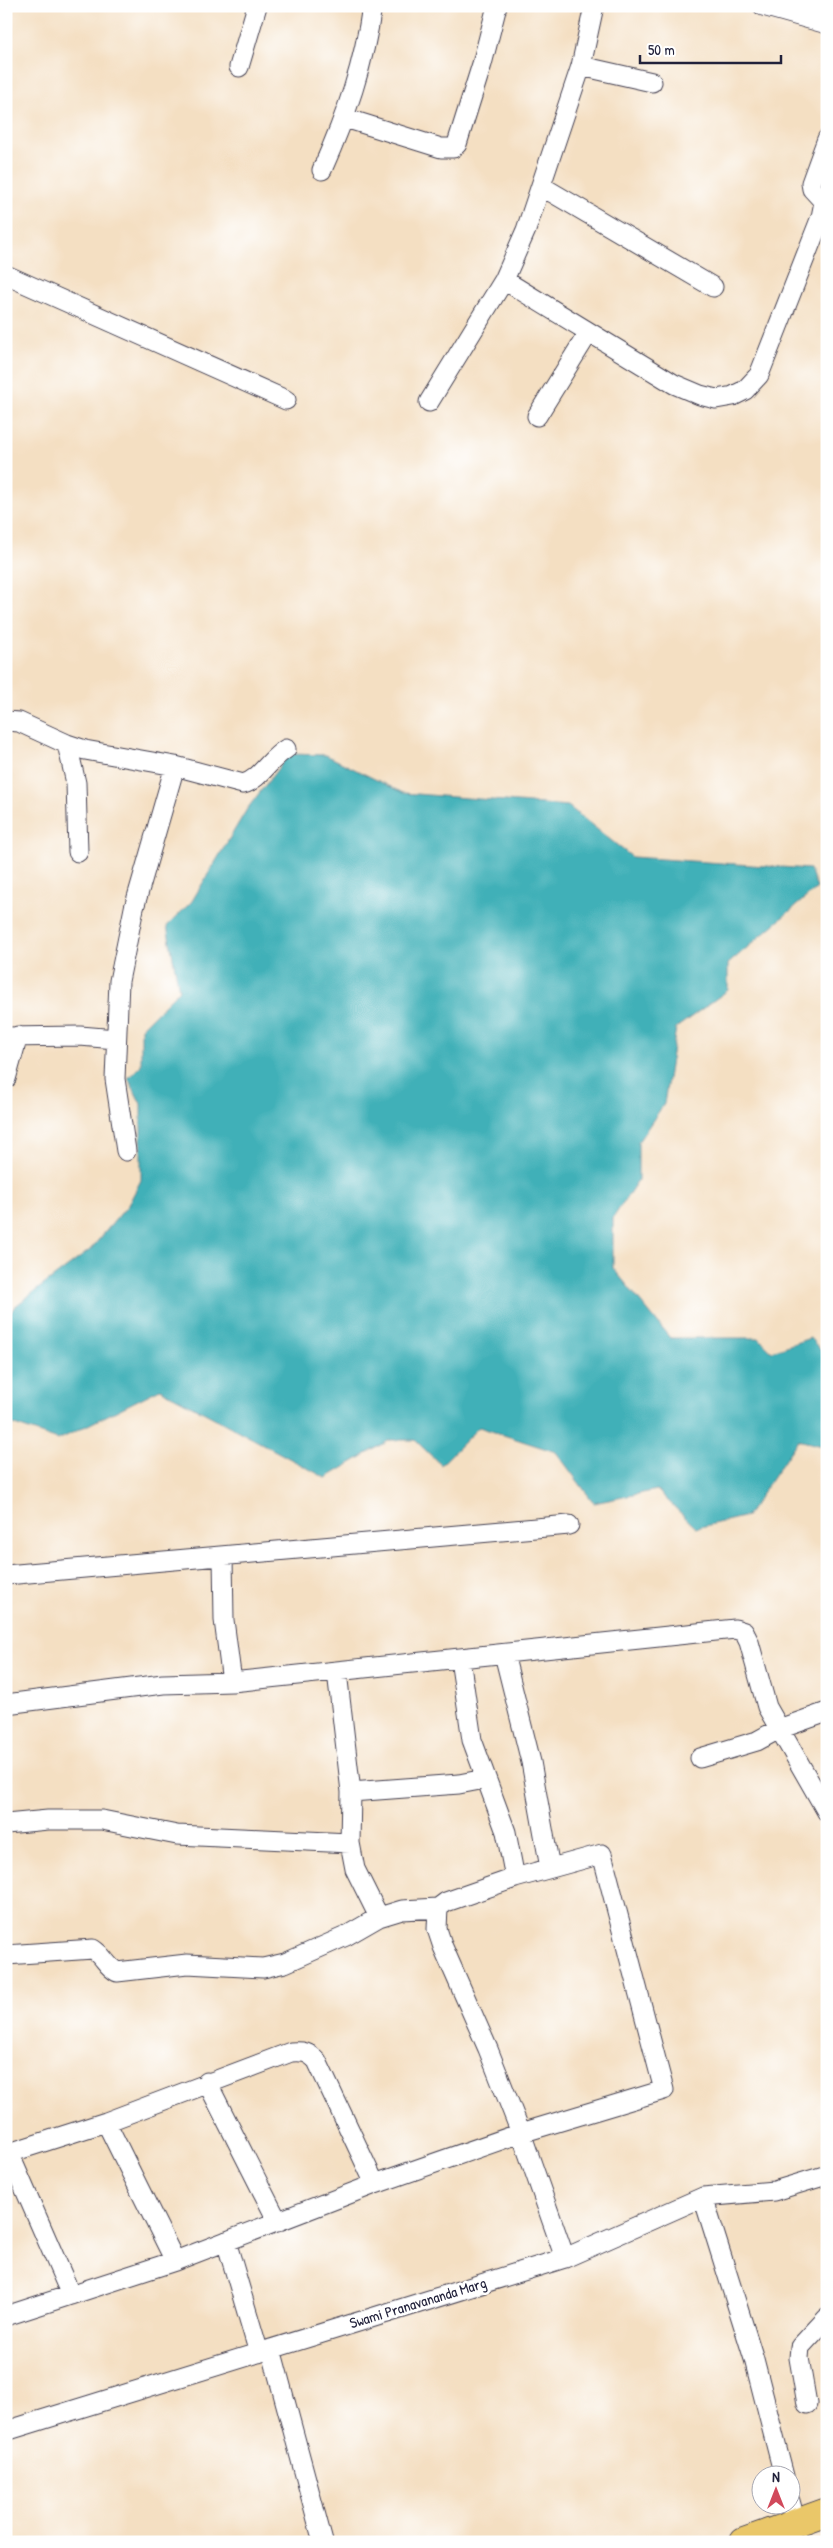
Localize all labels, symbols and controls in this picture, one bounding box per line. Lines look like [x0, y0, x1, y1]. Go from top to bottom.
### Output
scale bar [640, 32, 782, 64]
text: 50 m [648, 39, 675, 60]
street label: Swami Pranavananda Marg [347, 2272, 489, 2333]
north arrow [750, 2466, 800, 2516]
text: N [772, 2467, 780, 2486]

